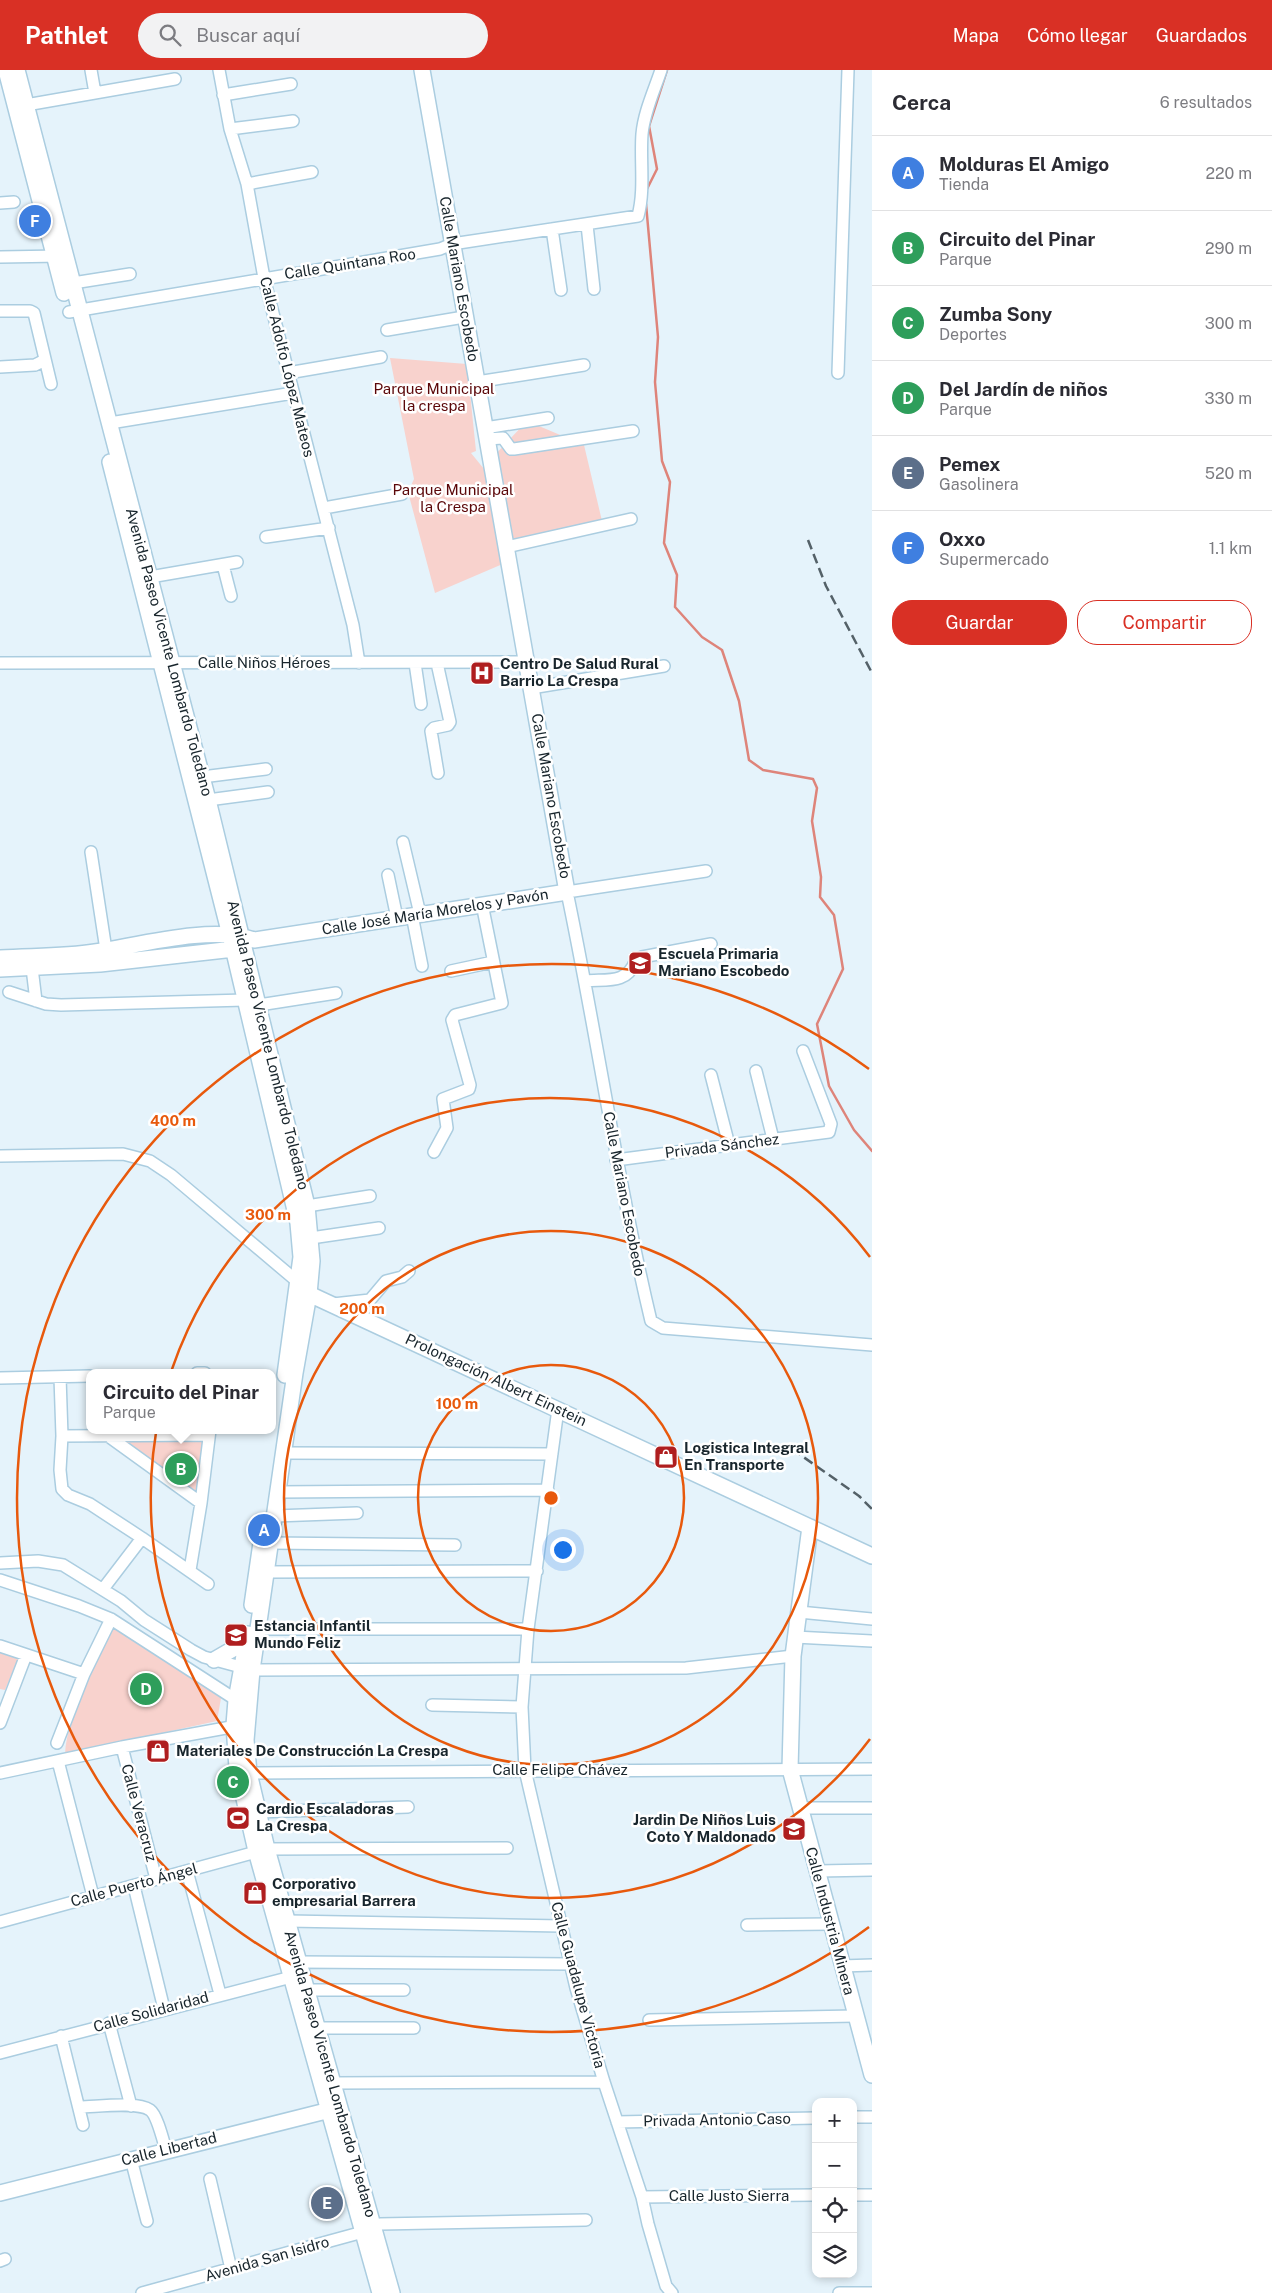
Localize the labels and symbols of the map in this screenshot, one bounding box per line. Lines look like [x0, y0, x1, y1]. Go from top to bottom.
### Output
street label: Calle Mariano Escobedo [437, 195, 482, 363]
pin: F [19, 202, 51, 240]
street label: Calle Quintana Roo [283, 245, 417, 282]
street label: Calle Adolfo López Mateos [257, 275, 318, 459]
park label: Parque Municipal la crespa [373, 380, 495, 414]
park label: Parque Municipal la Crespa [392, 481, 514, 515]
street label: Avenida Paseo Vicente Lombardo Toledano [123, 506, 216, 798]
street label: Calle Niños Héroes [198, 654, 330, 671]
place label: Centro De Salud Rural Barrio La Crespa [500, 655, 659, 689]
hospital icon: Centro De Salud Rural Barrio La Crespa [469, 660, 495, 686]
street label: Calle Mariano Escobedo [529, 712, 574, 880]
street label: Calle José María Morelos y Pavón [320, 885, 549, 938]
street label: Avenida Paseo Vicente Lombardo Toledano [224, 898, 313, 1191]
place label: Escuela Primaria Mariano Escobedo [658, 945, 790, 979]
school or university icon: Escuela Primaria Mariano Escobedo [627, 950, 653, 976]
street label: Calle Mariano Escobedo [600, 1110, 649, 1278]
text: 400 m [150, 1112, 196, 1129]
street label: Privada Sánchez [664, 1130, 780, 1161]
text: 300 m [245, 1206, 291, 1223]
text: 200 m [339, 1300, 385, 1317]
street label: Prolongación Albert Einstein [403, 1330, 590, 1429]
text: 100 m [436, 1395, 478, 1412]
place label: Logistica Integral En Transporte [684, 1439, 809, 1473]
shop icon: Logistica Integral En Transporte [653, 1444, 679, 1470]
pin: B [165, 1450, 197, 1488]
centre of rings [542, 1489, 560, 1507]
pin: A [248, 1511, 280, 1549]
your location [550, 1537, 576, 1563]
place label: Estancia Infantil Mundo Feliz [254, 1617, 371, 1651]
school or university icon: Estancia Infantil Mundo Feliz [223, 1622, 249, 1648]
pin: D [130, 1670, 162, 1708]
shop icon: Materiales De Construcción La Crespa [145, 1738, 171, 1764]
place label: Materiales De Construcción La Crespa [176, 1742, 449, 1759]
street label: Calle Felipe Chávez [492, 1761, 628, 1778]
street label: Calle Veracruz [118, 1762, 161, 1864]
pin: C [217, 1763, 249, 1801]
place label: Cardio Escaladoras La Crespa [256, 1800, 394, 1834]
sports icon: Cardio Escaladoras La Crespa [225, 1805, 251, 1831]
place label: Jardin De Niños Luis Coto Y Maldonado [633, 1811, 776, 1845]
school or university icon: Jardin De Niños Luis Coto Y Maldonado [781, 1816, 807, 1842]
street label: Calle Industria Minera [803, 1845, 858, 1997]
street label: Calle Puerto Ángel [69, 1859, 199, 1910]
place label: Corporativo empresarial Barrera [272, 1875, 416, 1909]
shop icon: Corporativo empresarial Barrera [242, 1880, 268, 1906]
street label: Calle Guadalupe Victoria [548, 1900, 609, 2070]
street label: Avenida Paseo Vicente Lombardo Toledano [281, 1928, 380, 2219]
street label: Calle Solidaridad [91, 1988, 210, 2035]
street label: Privada Antonio Caso [643, 2110, 791, 2129]
street label: Calle Libertad [119, 2128, 218, 2169]
pin: E [311, 2184, 343, 2222]
street label: Calle Justo Sierra [669, 2187, 789, 2204]
street label: Avenida San Isidro [203, 2233, 331, 2284]

